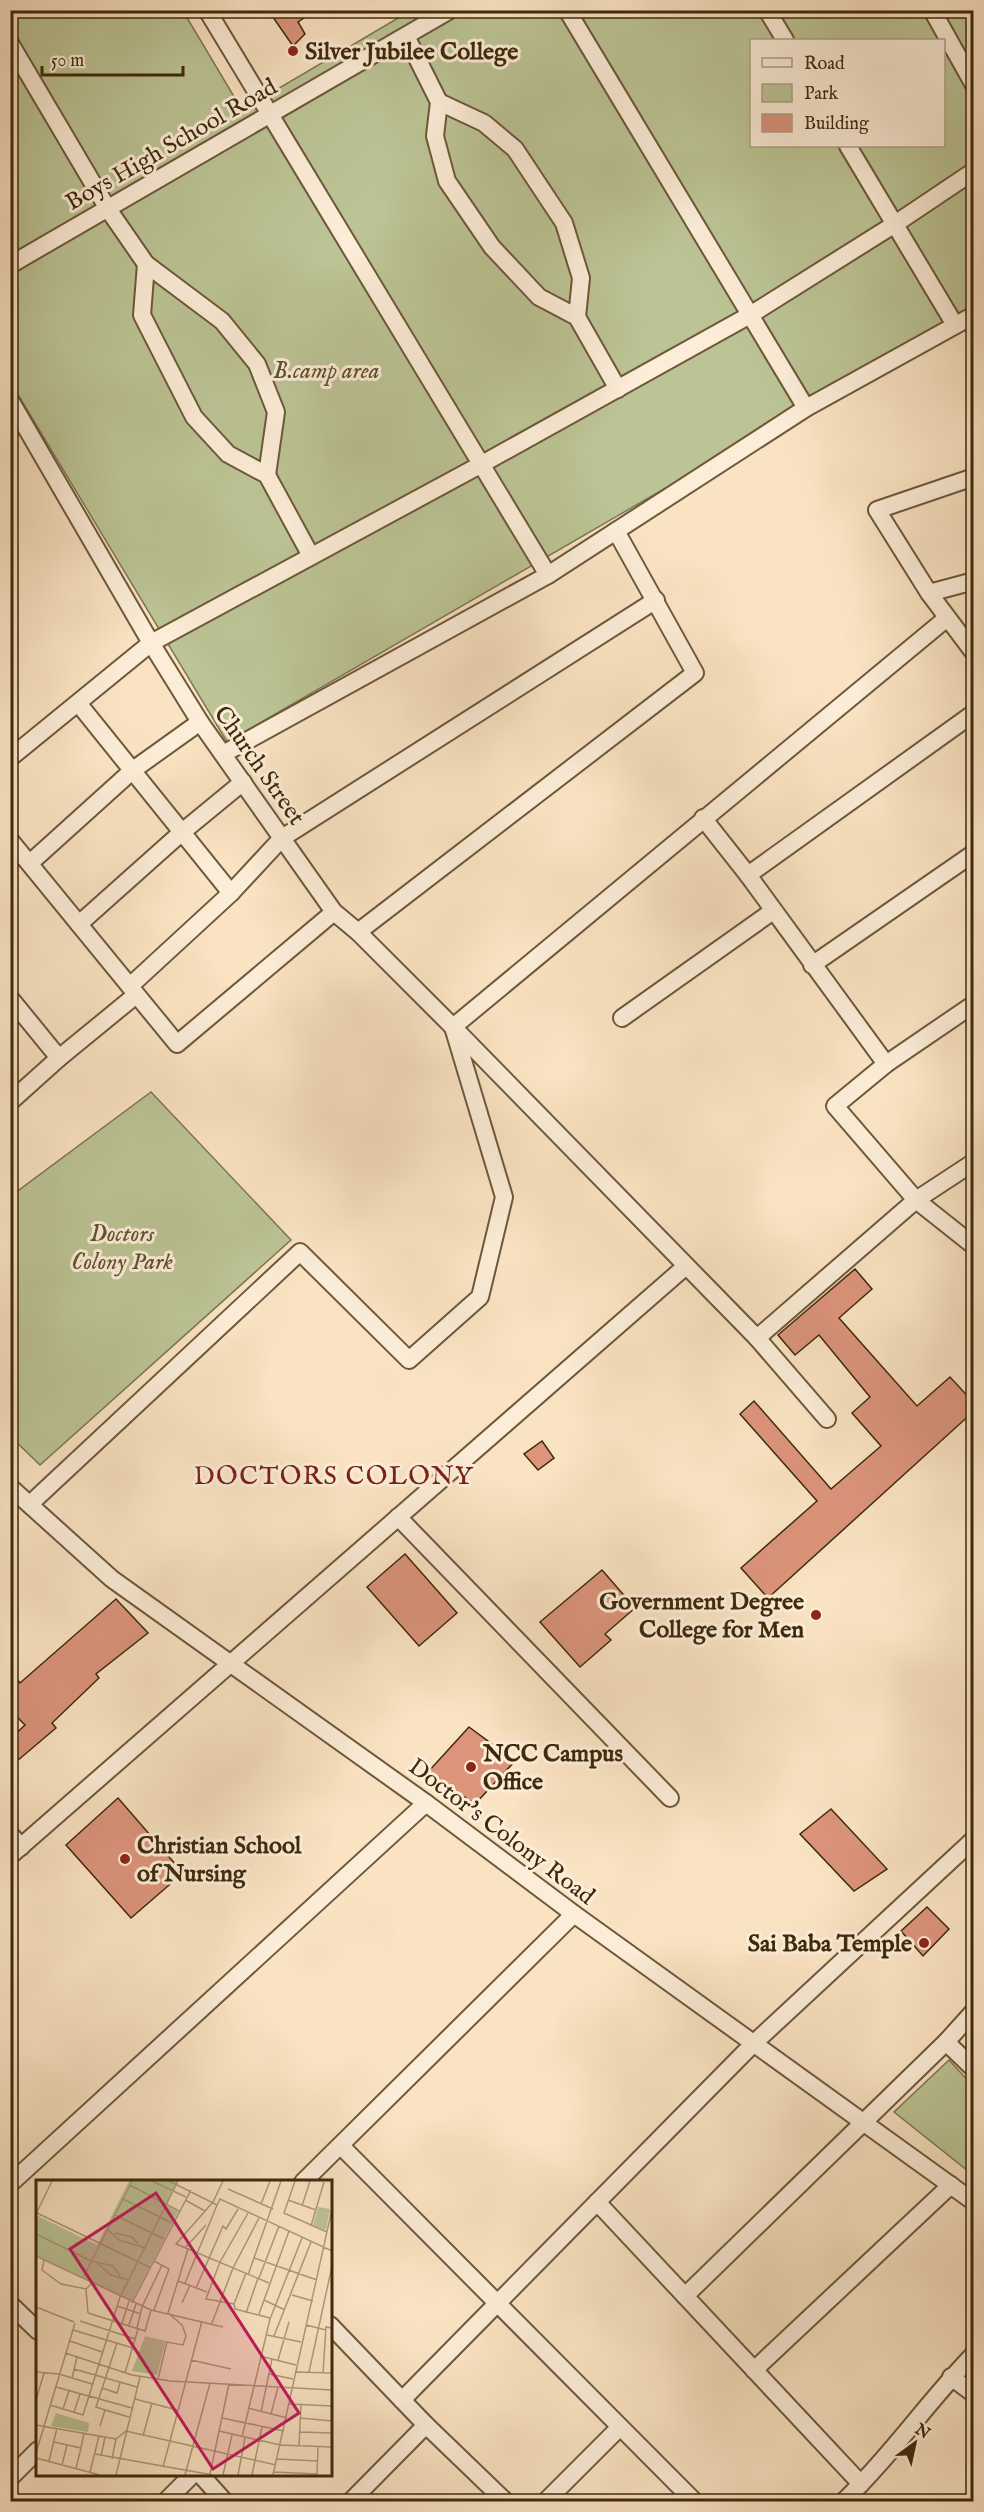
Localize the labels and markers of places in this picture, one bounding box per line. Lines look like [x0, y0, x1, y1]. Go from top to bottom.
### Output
place label: Silver Jubilee College [305, 37, 518, 68]
marker: Silver Jubilee College [286, 44, 300, 58]
place label: Government Degree College for Men [599, 1587, 804, 1646]
marker: Government Degree College for Men [809, 1608, 823, 1622]
place label: NCC Campus Office [482, 1739, 623, 1798]
marker: NCC Campus Office [464, 1760, 478, 1774]
place label: Christian School of Nursing [137, 1831, 302, 1890]
marker: Christian School of Nursing [118, 1852, 132, 1866]
place label: Sai Baba Temple [748, 1929, 912, 1960]
marker: Sai Baba Temple [917, 1936, 931, 1950]

